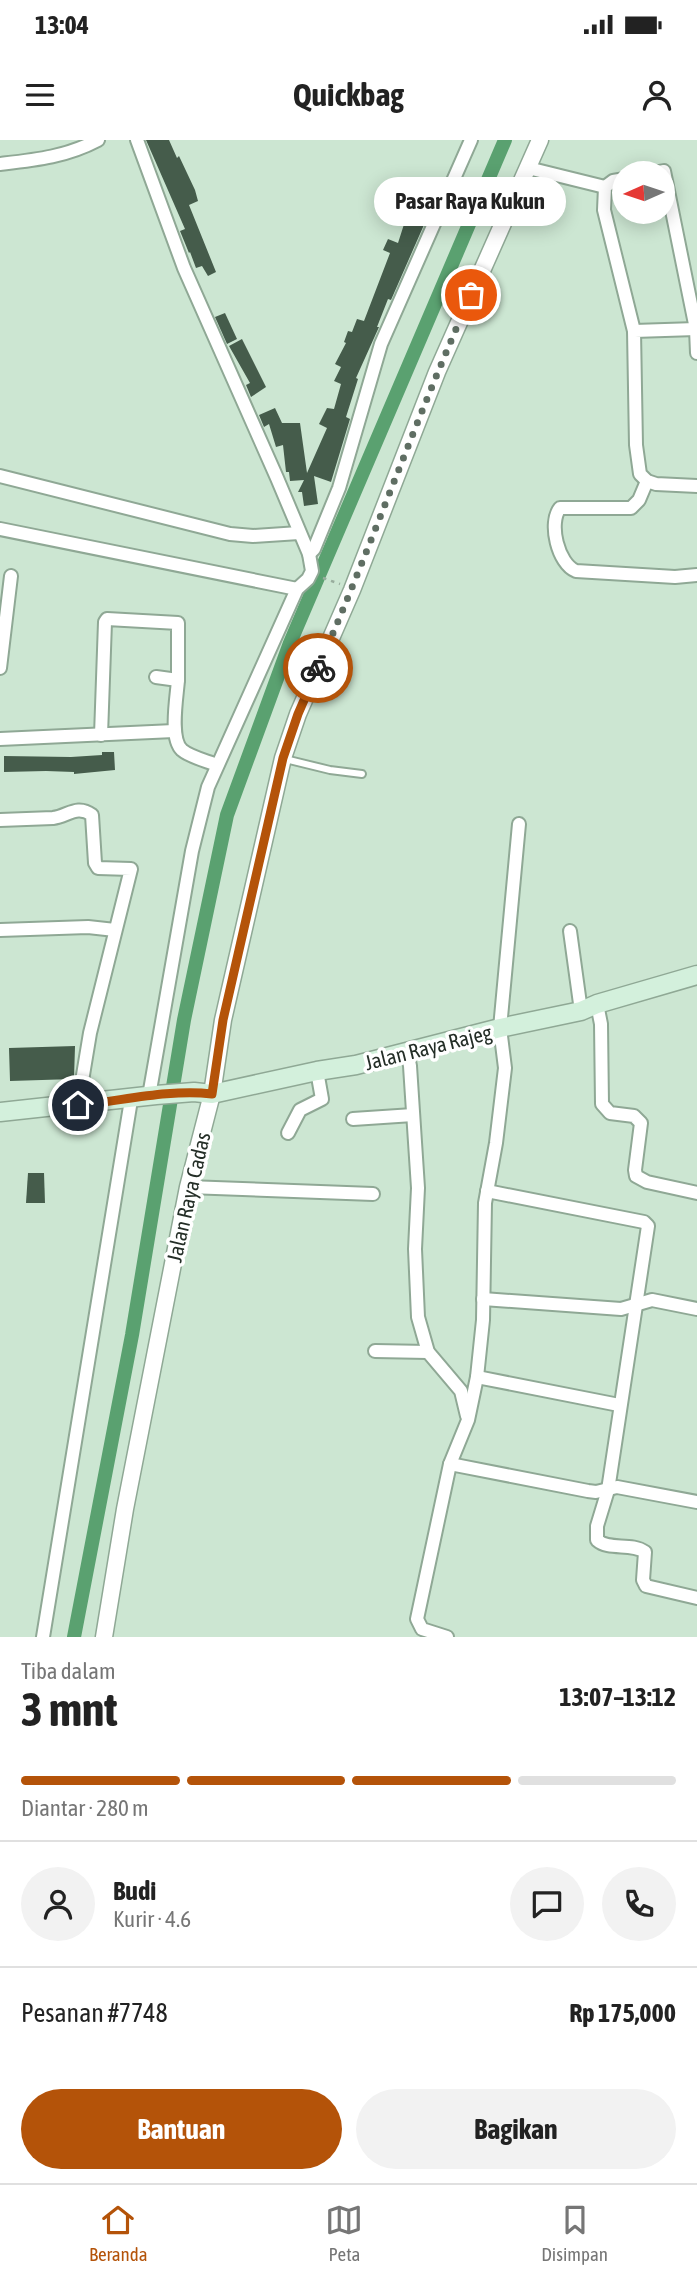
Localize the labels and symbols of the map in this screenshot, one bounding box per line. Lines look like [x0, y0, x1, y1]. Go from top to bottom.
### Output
north arrow [612, 161, 676, 224]
callout: Pasar Raya Kukun [375, 176, 567, 225]
pin [441, 265, 501, 325]
courier [283, 633, 353, 703]
street label: Jalan Raya Rajeg [362, 1020, 494, 1074]
pin [48, 1075, 108, 1135]
street label: Jalan Raya Cadas [161, 1130, 215, 1264]

